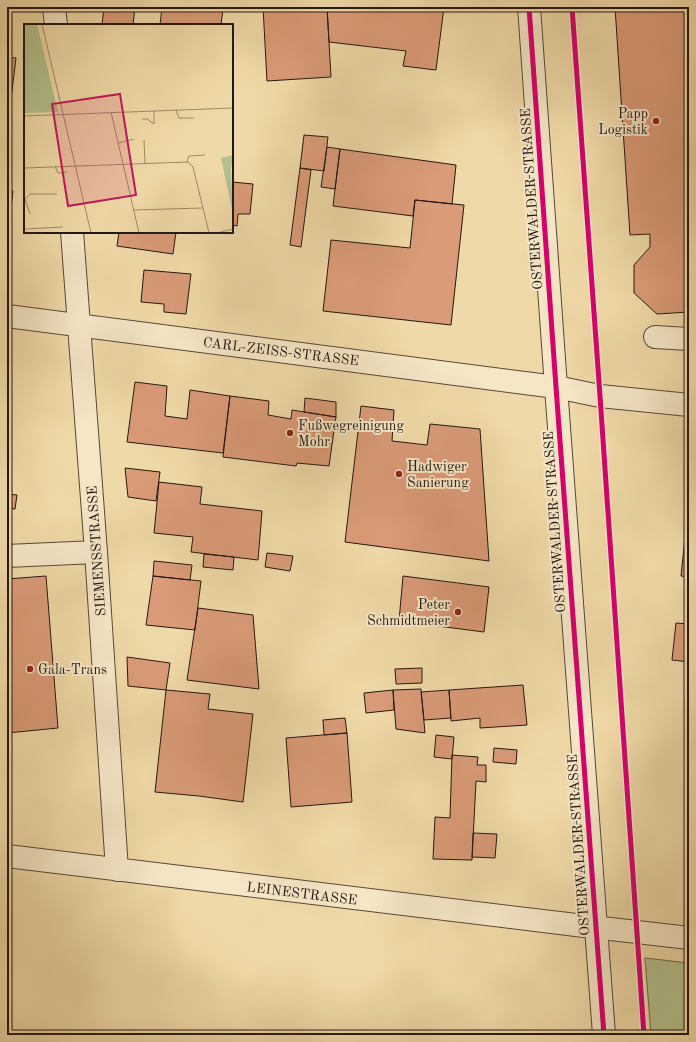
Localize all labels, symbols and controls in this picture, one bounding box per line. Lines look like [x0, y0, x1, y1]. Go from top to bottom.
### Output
inset map [24, 24, 233, 233]
place label: Papp Logistik [598, 107, 648, 137]
street label: OSTERWALDER STRASSE [519, 108, 545, 290]
marker: Papp Logistik [651, 116, 661, 126]
street label: CARL-ZEISS-STRASSE [202, 335, 360, 369]
place label: Fußwegreinigung Mohr [298, 419, 404, 449]
marker: Fußwegreinigung Mohr [285, 428, 295, 438]
street label: OSTERWALDER STRASSE [542, 431, 568, 613]
place label: Hadwiger Sanierung [407, 460, 469, 490]
marker: Hadwiger Sanierung [394, 469, 404, 479]
street label: SIEMENSSTRASSE [85, 485, 109, 617]
place label: Peter Schmidtmeier [367, 598, 450, 628]
marker: Peter Schmidtmeier [453, 607, 463, 617]
place label: Gala-Trans [38, 663, 107, 677]
marker: Gala-Trans [25, 664, 35, 674]
street label: OSTERWALDER STRASSE [566, 754, 592, 936]
street label: LEINESTRASSE [246, 880, 358, 908]

